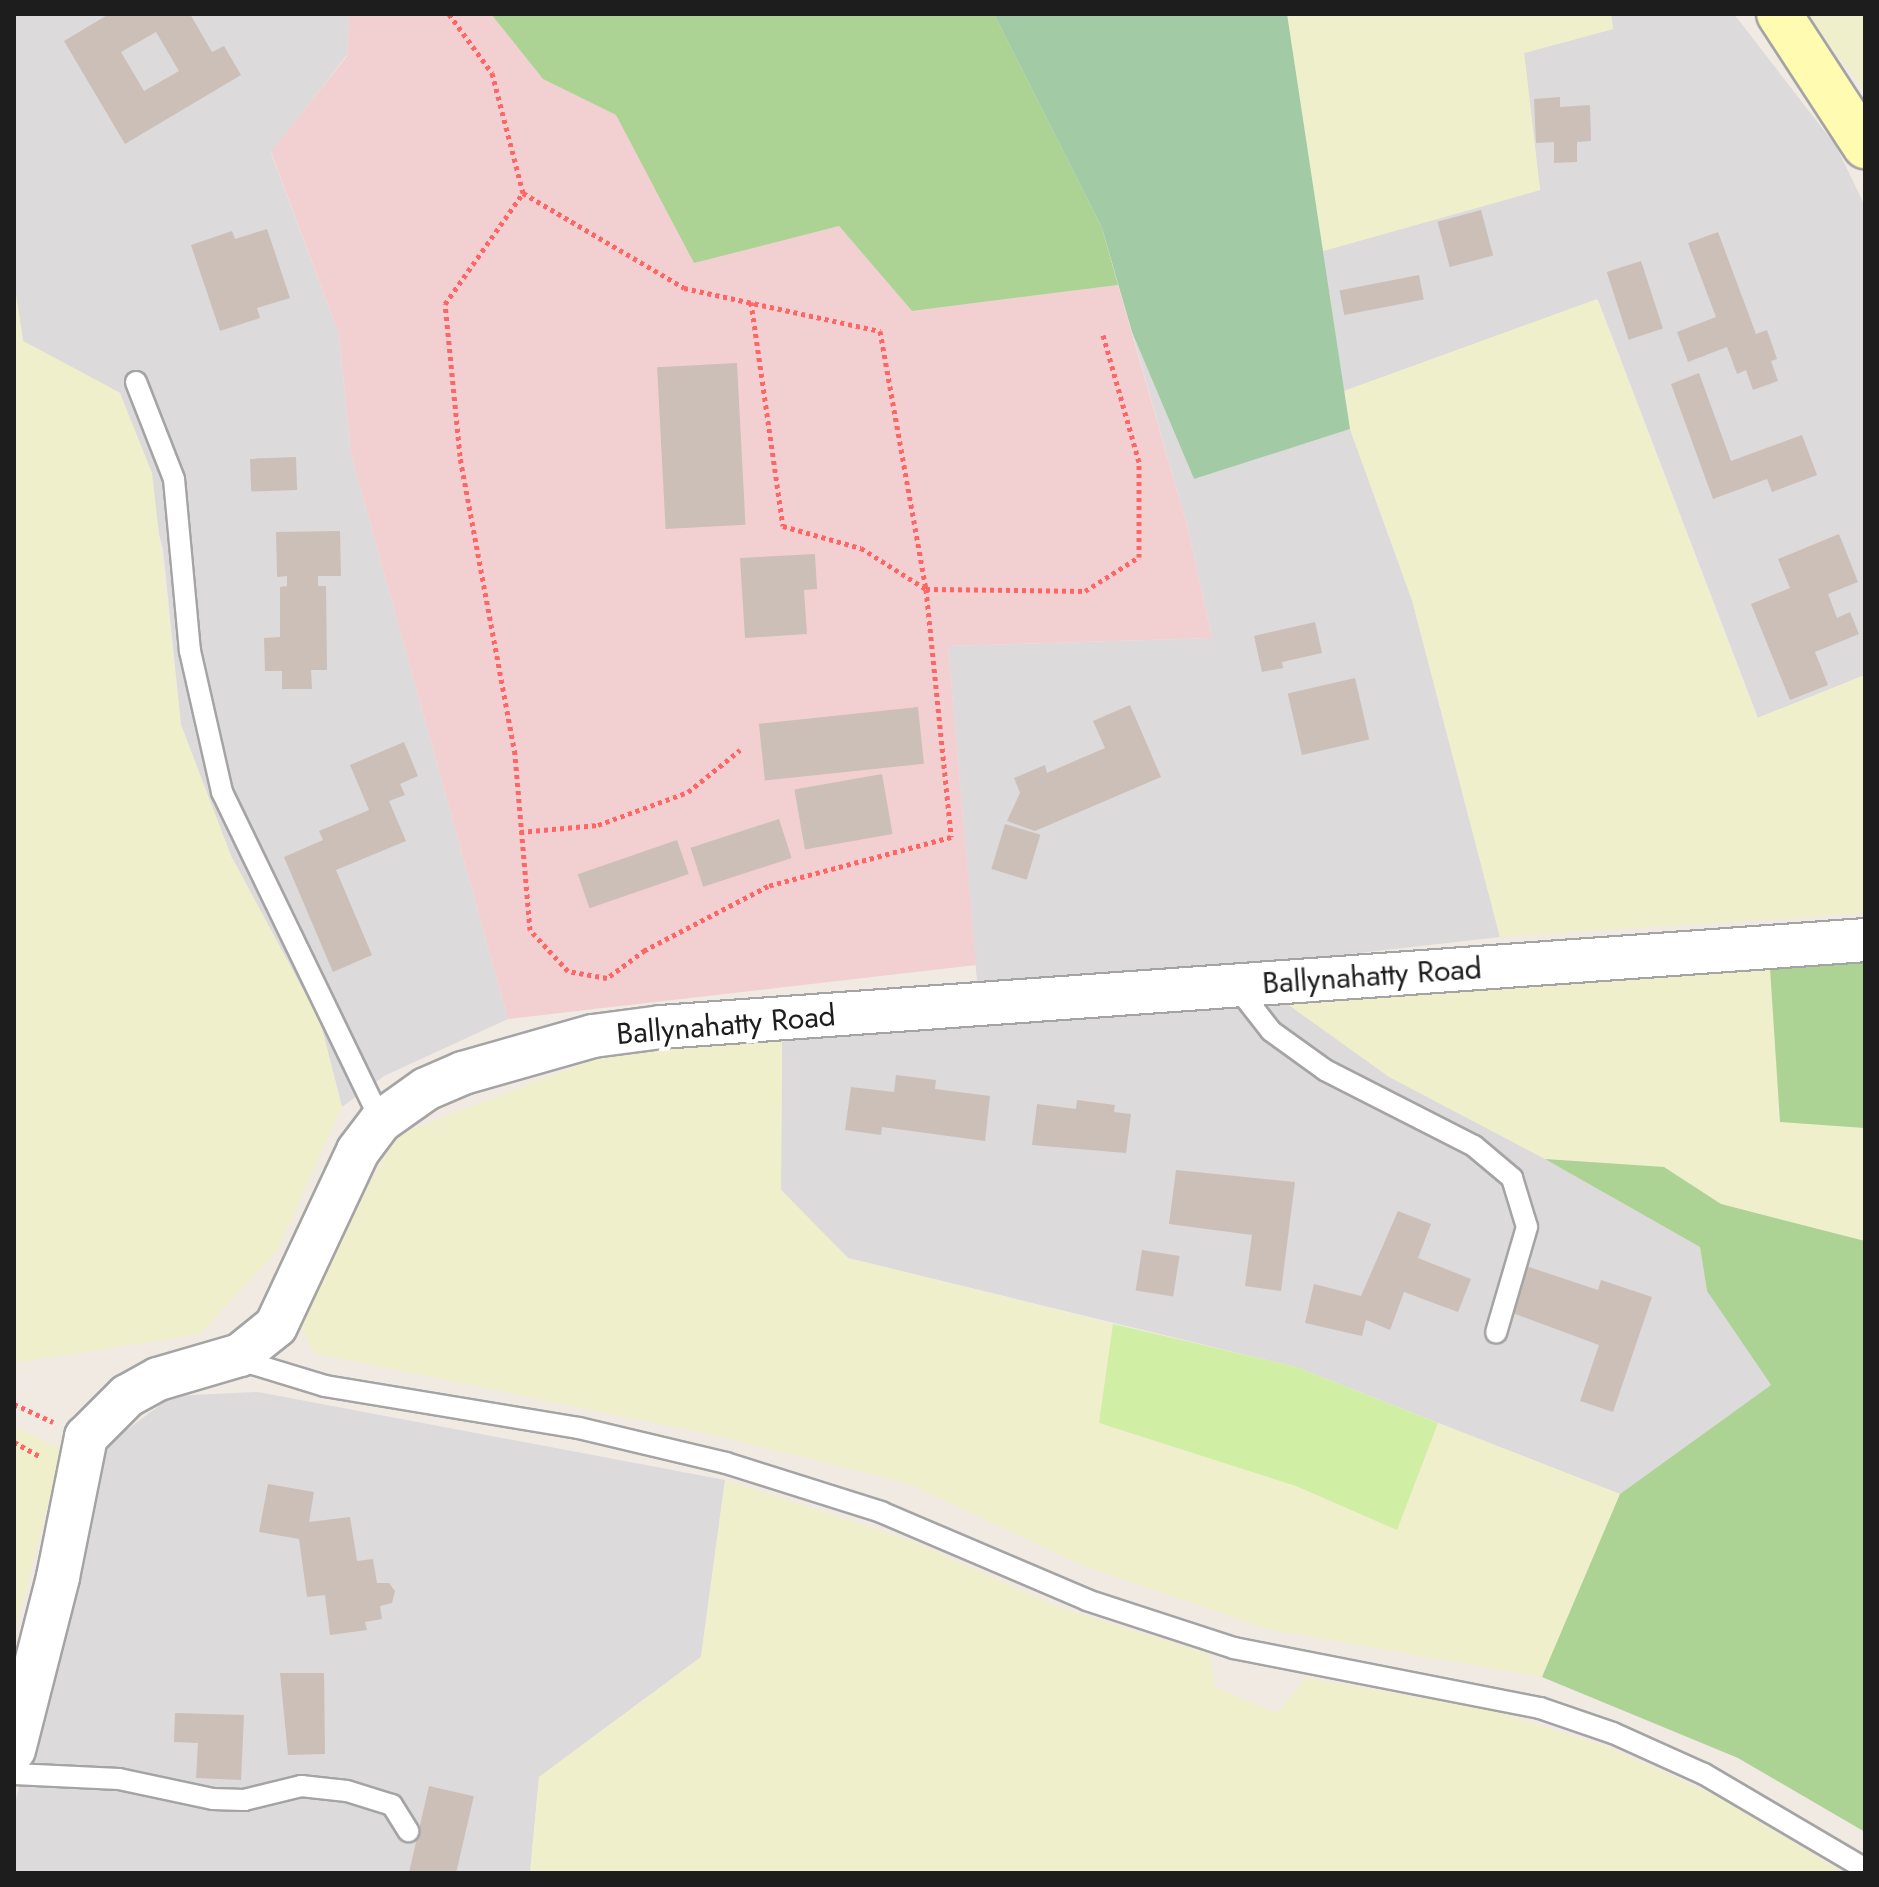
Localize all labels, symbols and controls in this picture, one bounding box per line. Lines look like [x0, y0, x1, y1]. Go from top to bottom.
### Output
street label: Ballynahatty Road [1261, 950, 1483, 1002]
street label: Ballynahatty Road [615, 997, 837, 1053]

